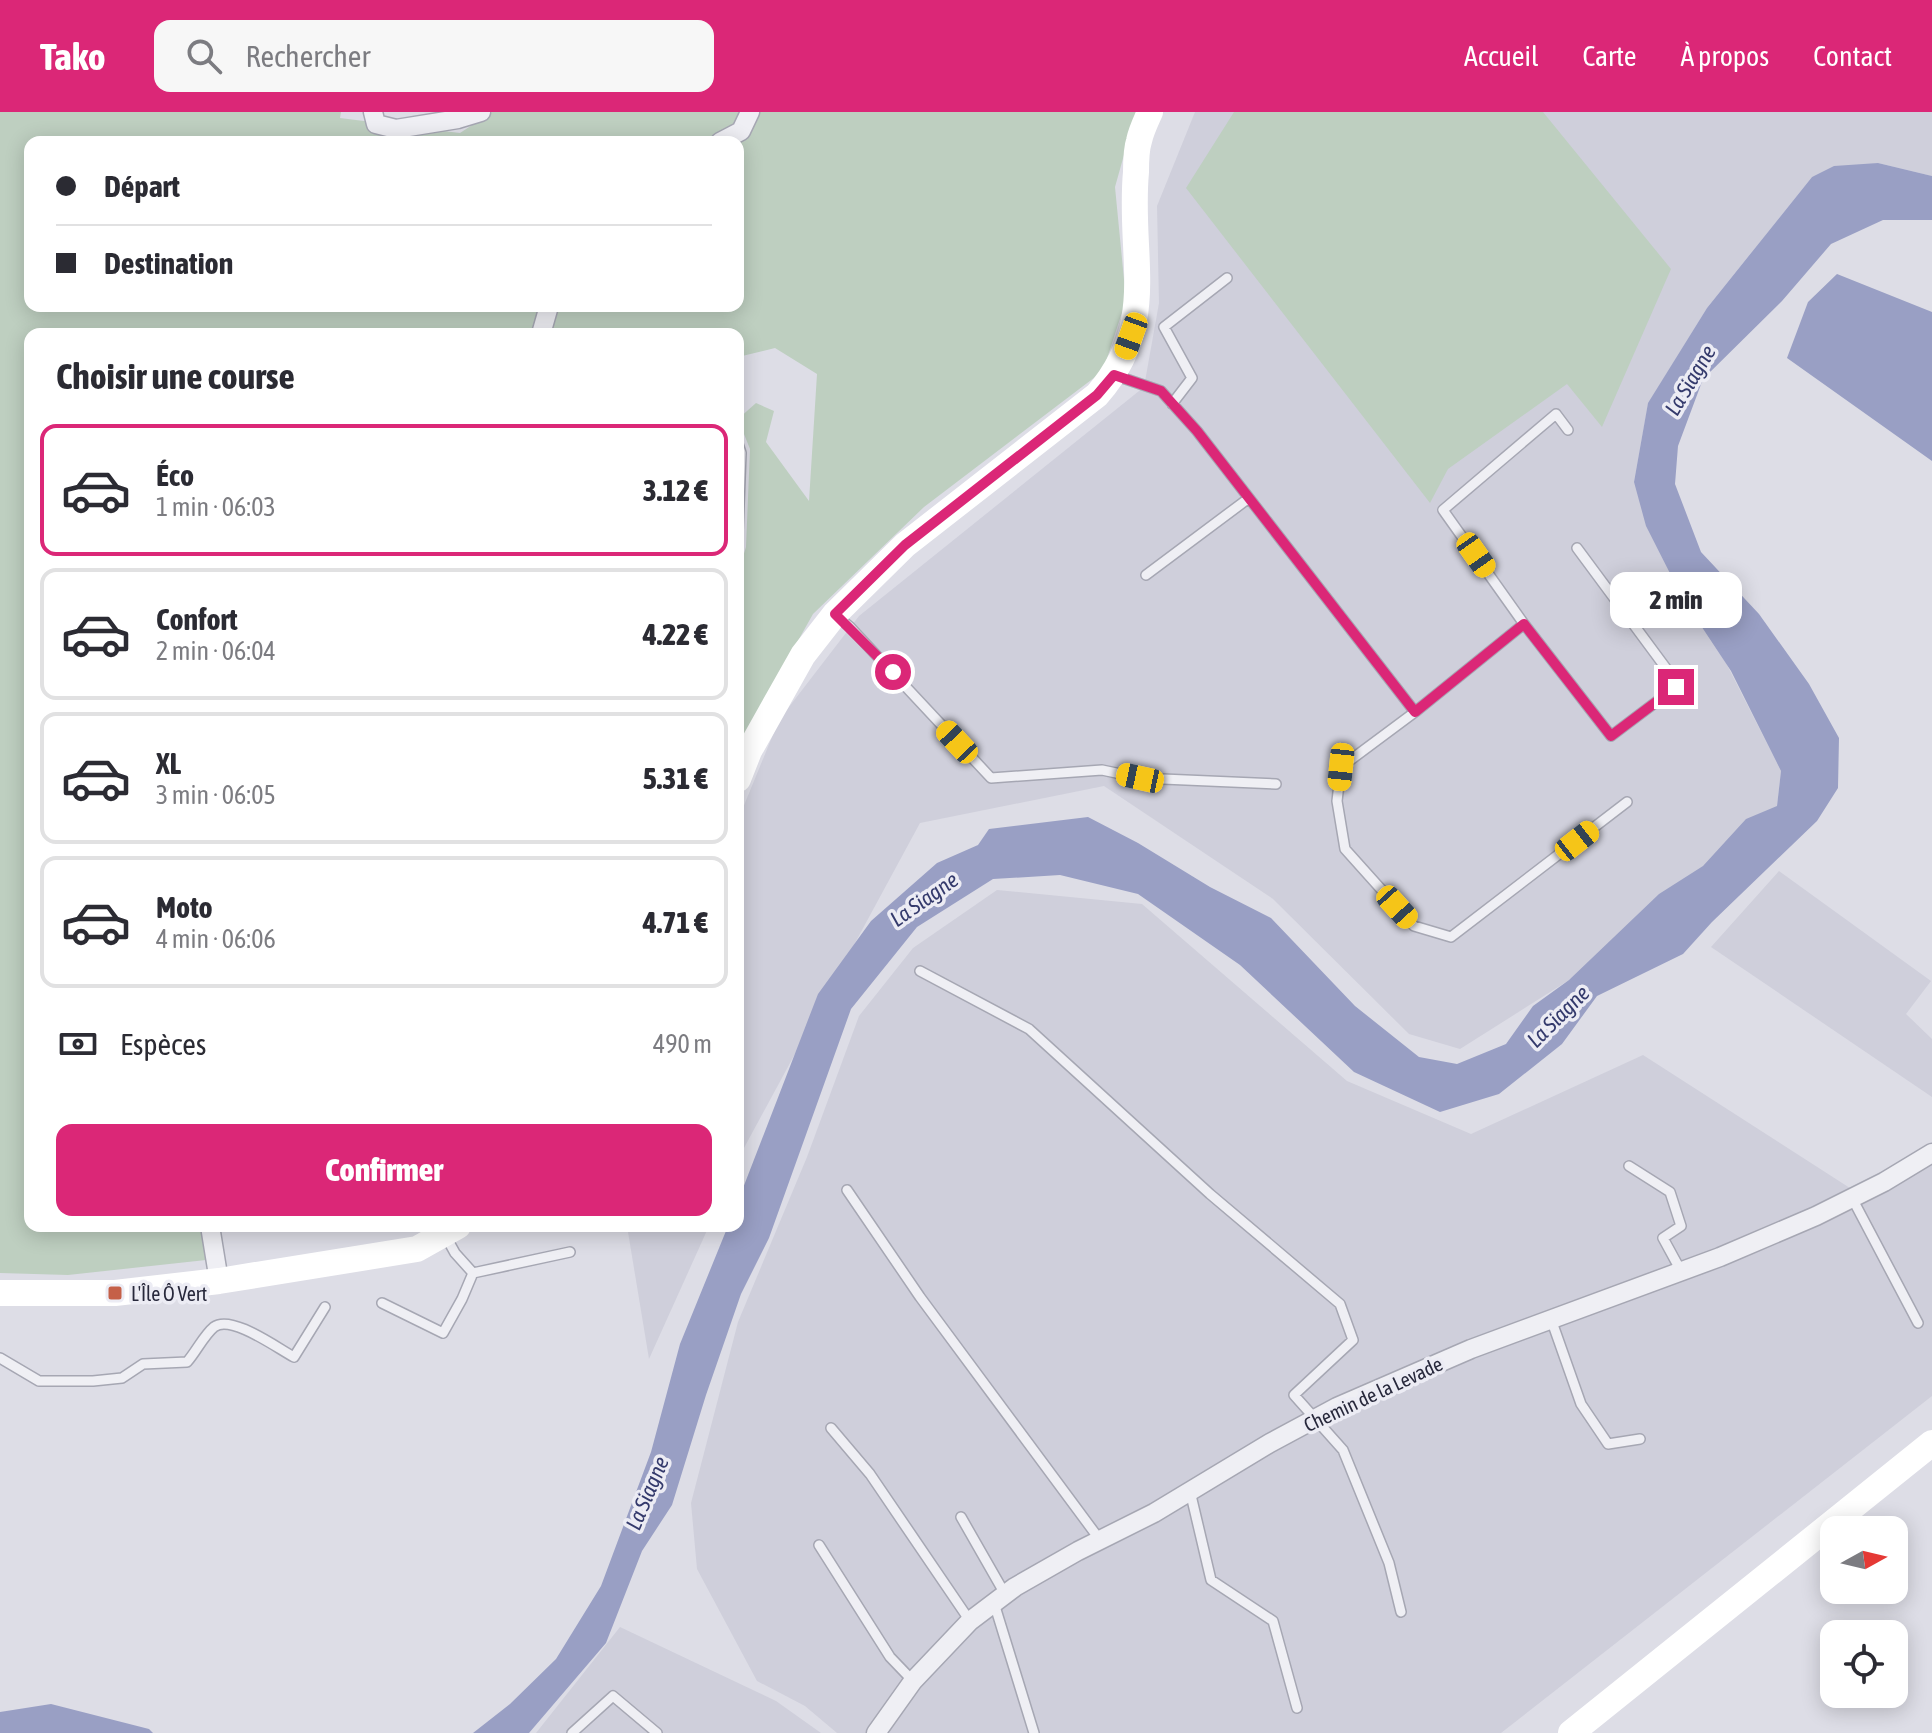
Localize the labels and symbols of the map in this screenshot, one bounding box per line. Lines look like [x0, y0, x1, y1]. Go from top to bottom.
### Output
car [1112, 309, 1150, 363]
water label: La Siagne [1659, 340, 1721, 420]
car [1452, 528, 1500, 582]
callout: 2 min [1610, 571, 1742, 627]
route start [875, 654, 911, 690]
route end [1658, 669, 1694, 705]
car [932, 716, 982, 768]
car [1327, 742, 1355, 792]
car [1114, 761, 1166, 795]
car [1551, 817, 1603, 865]
water label: La Siagne [885, 866, 963, 932]
car [1372, 881, 1422, 933]
water label: La Siagne [1521, 979, 1595, 1053]
place label: L'Île Ô Vert [131, 1282, 207, 1305]
marker: L'Île Ô Vert [106, 1284, 124, 1302]
street label: Chemin de la Levade [1300, 1352, 1446, 1436]
water label: La Siagne [620, 1452, 674, 1534]
north arrow [1820, 1516, 1908, 1604]

